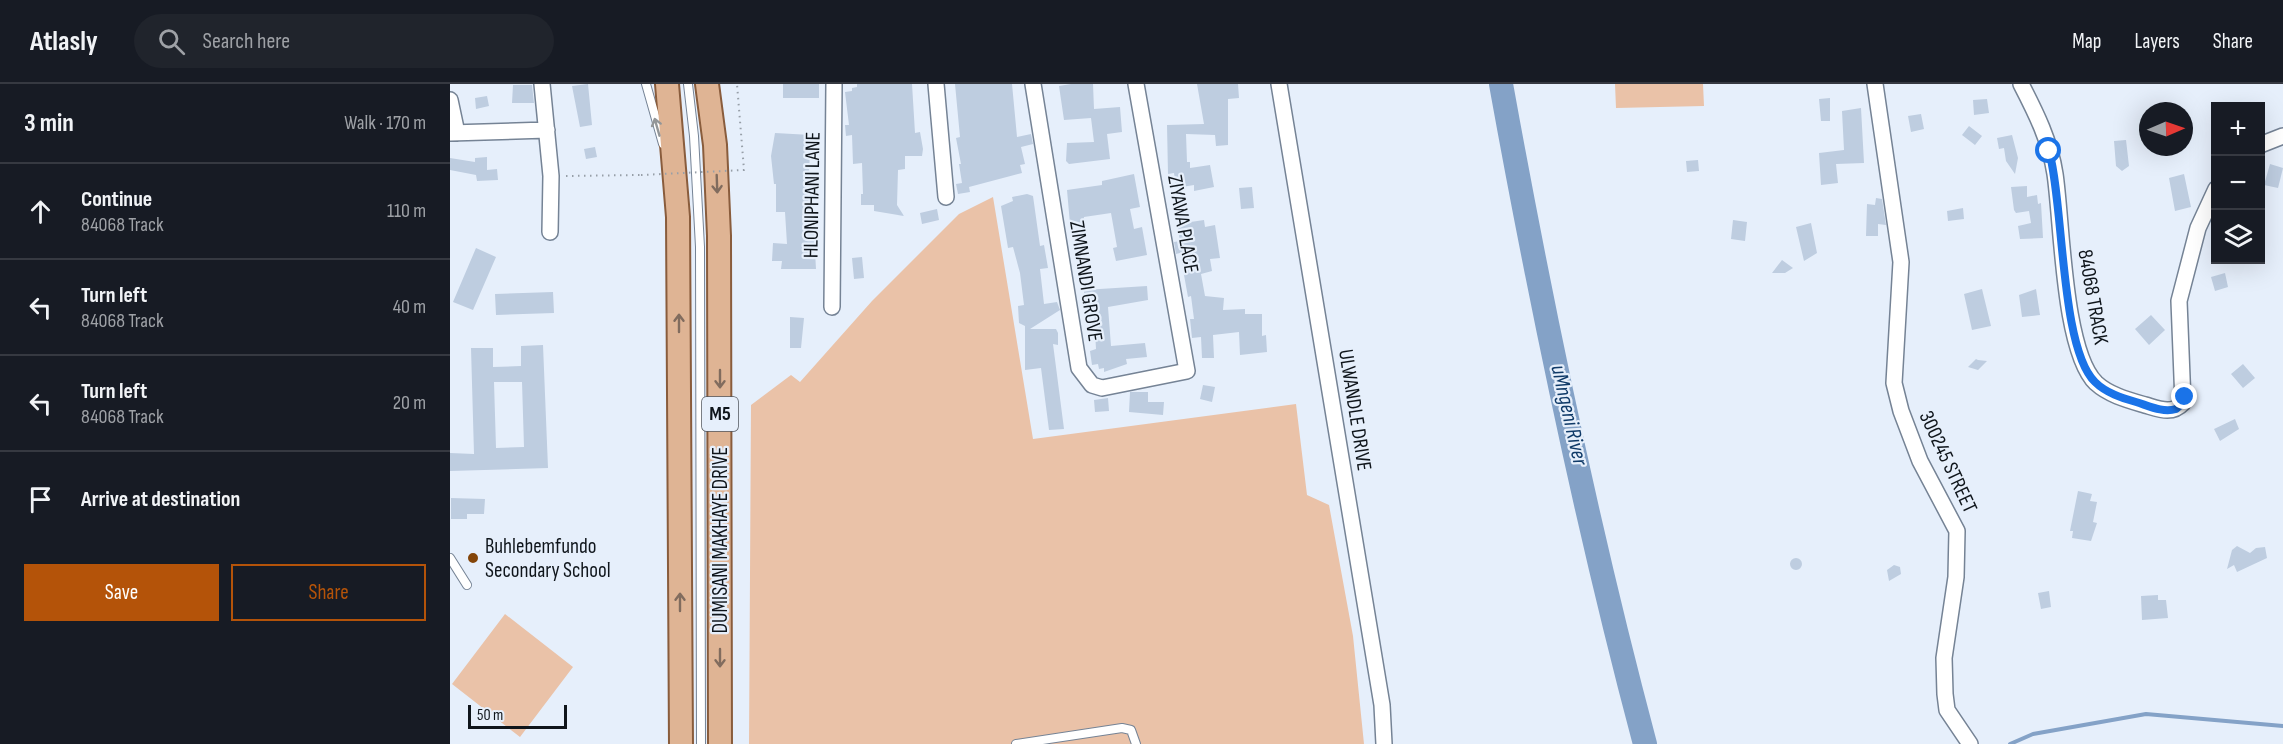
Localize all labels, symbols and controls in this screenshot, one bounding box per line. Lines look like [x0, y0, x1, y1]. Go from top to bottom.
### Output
search box [134, 14, 554, 68]
text: Atlasly [30, 25, 98, 58]
icon: search [155, 25, 188, 58]
text: Search here [203, 28, 290, 55]
text: Map [2072, 29, 2101, 54]
text: Layers [2134, 29, 2180, 54]
text: Share [2213, 29, 2253, 54]
north arrow [2139, 102, 2193, 156]
map controls [2211, 102, 2265, 264]
button: + [2211, 102, 2265, 156]
text: 3 min [24, 108, 74, 139]
text: Walk · 170 m [344, 111, 426, 135]
one-way arrow [651, 117, 662, 136]
street label: HLONIPHANI LANE [798, 132, 826, 258]
route start [2035, 137, 2061, 163]
button: − [2211, 156, 2265, 210]
one-way arrow [711, 173, 722, 193]
street label: ZIYAWA PLACE [1162, 173, 1204, 275]
text: Continue [81, 186, 152, 213]
icon: ahead [24, 195, 57, 228]
text: 110 m [387, 199, 426, 223]
button: layers [2211, 210, 2265, 264]
text: 84068 Track [81, 213, 164, 237]
street label: ZIMNANDI GROVE [1064, 219, 1108, 343]
street label: 84068 TRACK [2072, 247, 2114, 347]
text: Turn left [81, 282, 147, 309]
icon: left [24, 291, 57, 324]
text: 40 m [393, 295, 426, 319]
text: 84068 Track [81, 309, 164, 333]
one-way arrow [673, 313, 685, 333]
street label: ULWANDLE DRIVE [1333, 347, 1377, 473]
water label: uMngeni River [1544, 362, 1594, 469]
one-way arrow [714, 368, 726, 388]
text: Turn left [81, 378, 147, 405]
route end [2171, 383, 2197, 409]
icon: left [24, 387, 57, 420]
text: 20 m [393, 391, 426, 415]
road number: M5 [702, 397, 738, 431]
text: 84068 Track [81, 405, 164, 429]
street label: 300245 STREET [1914, 407, 1983, 517]
street label: DUMISANI MAKHAYE DRIVE [708, 447, 733, 633]
icon: arrive [24, 483, 57, 516]
text: Arrive at destination [81, 486, 240, 513]
place label: Buhlebemfundo Secondary School [485, 534, 611, 583]
marker: Buhlebemfundo Secondary School [466, 551, 480, 565]
button: Save [24, 564, 219, 621]
button: Share [231, 564, 426, 621]
one-way arrow [674, 592, 686, 612]
one-way arrow [714, 647, 726, 667]
scale bar [468, 702, 567, 730]
text: 50 m [477, 706, 503, 725]

